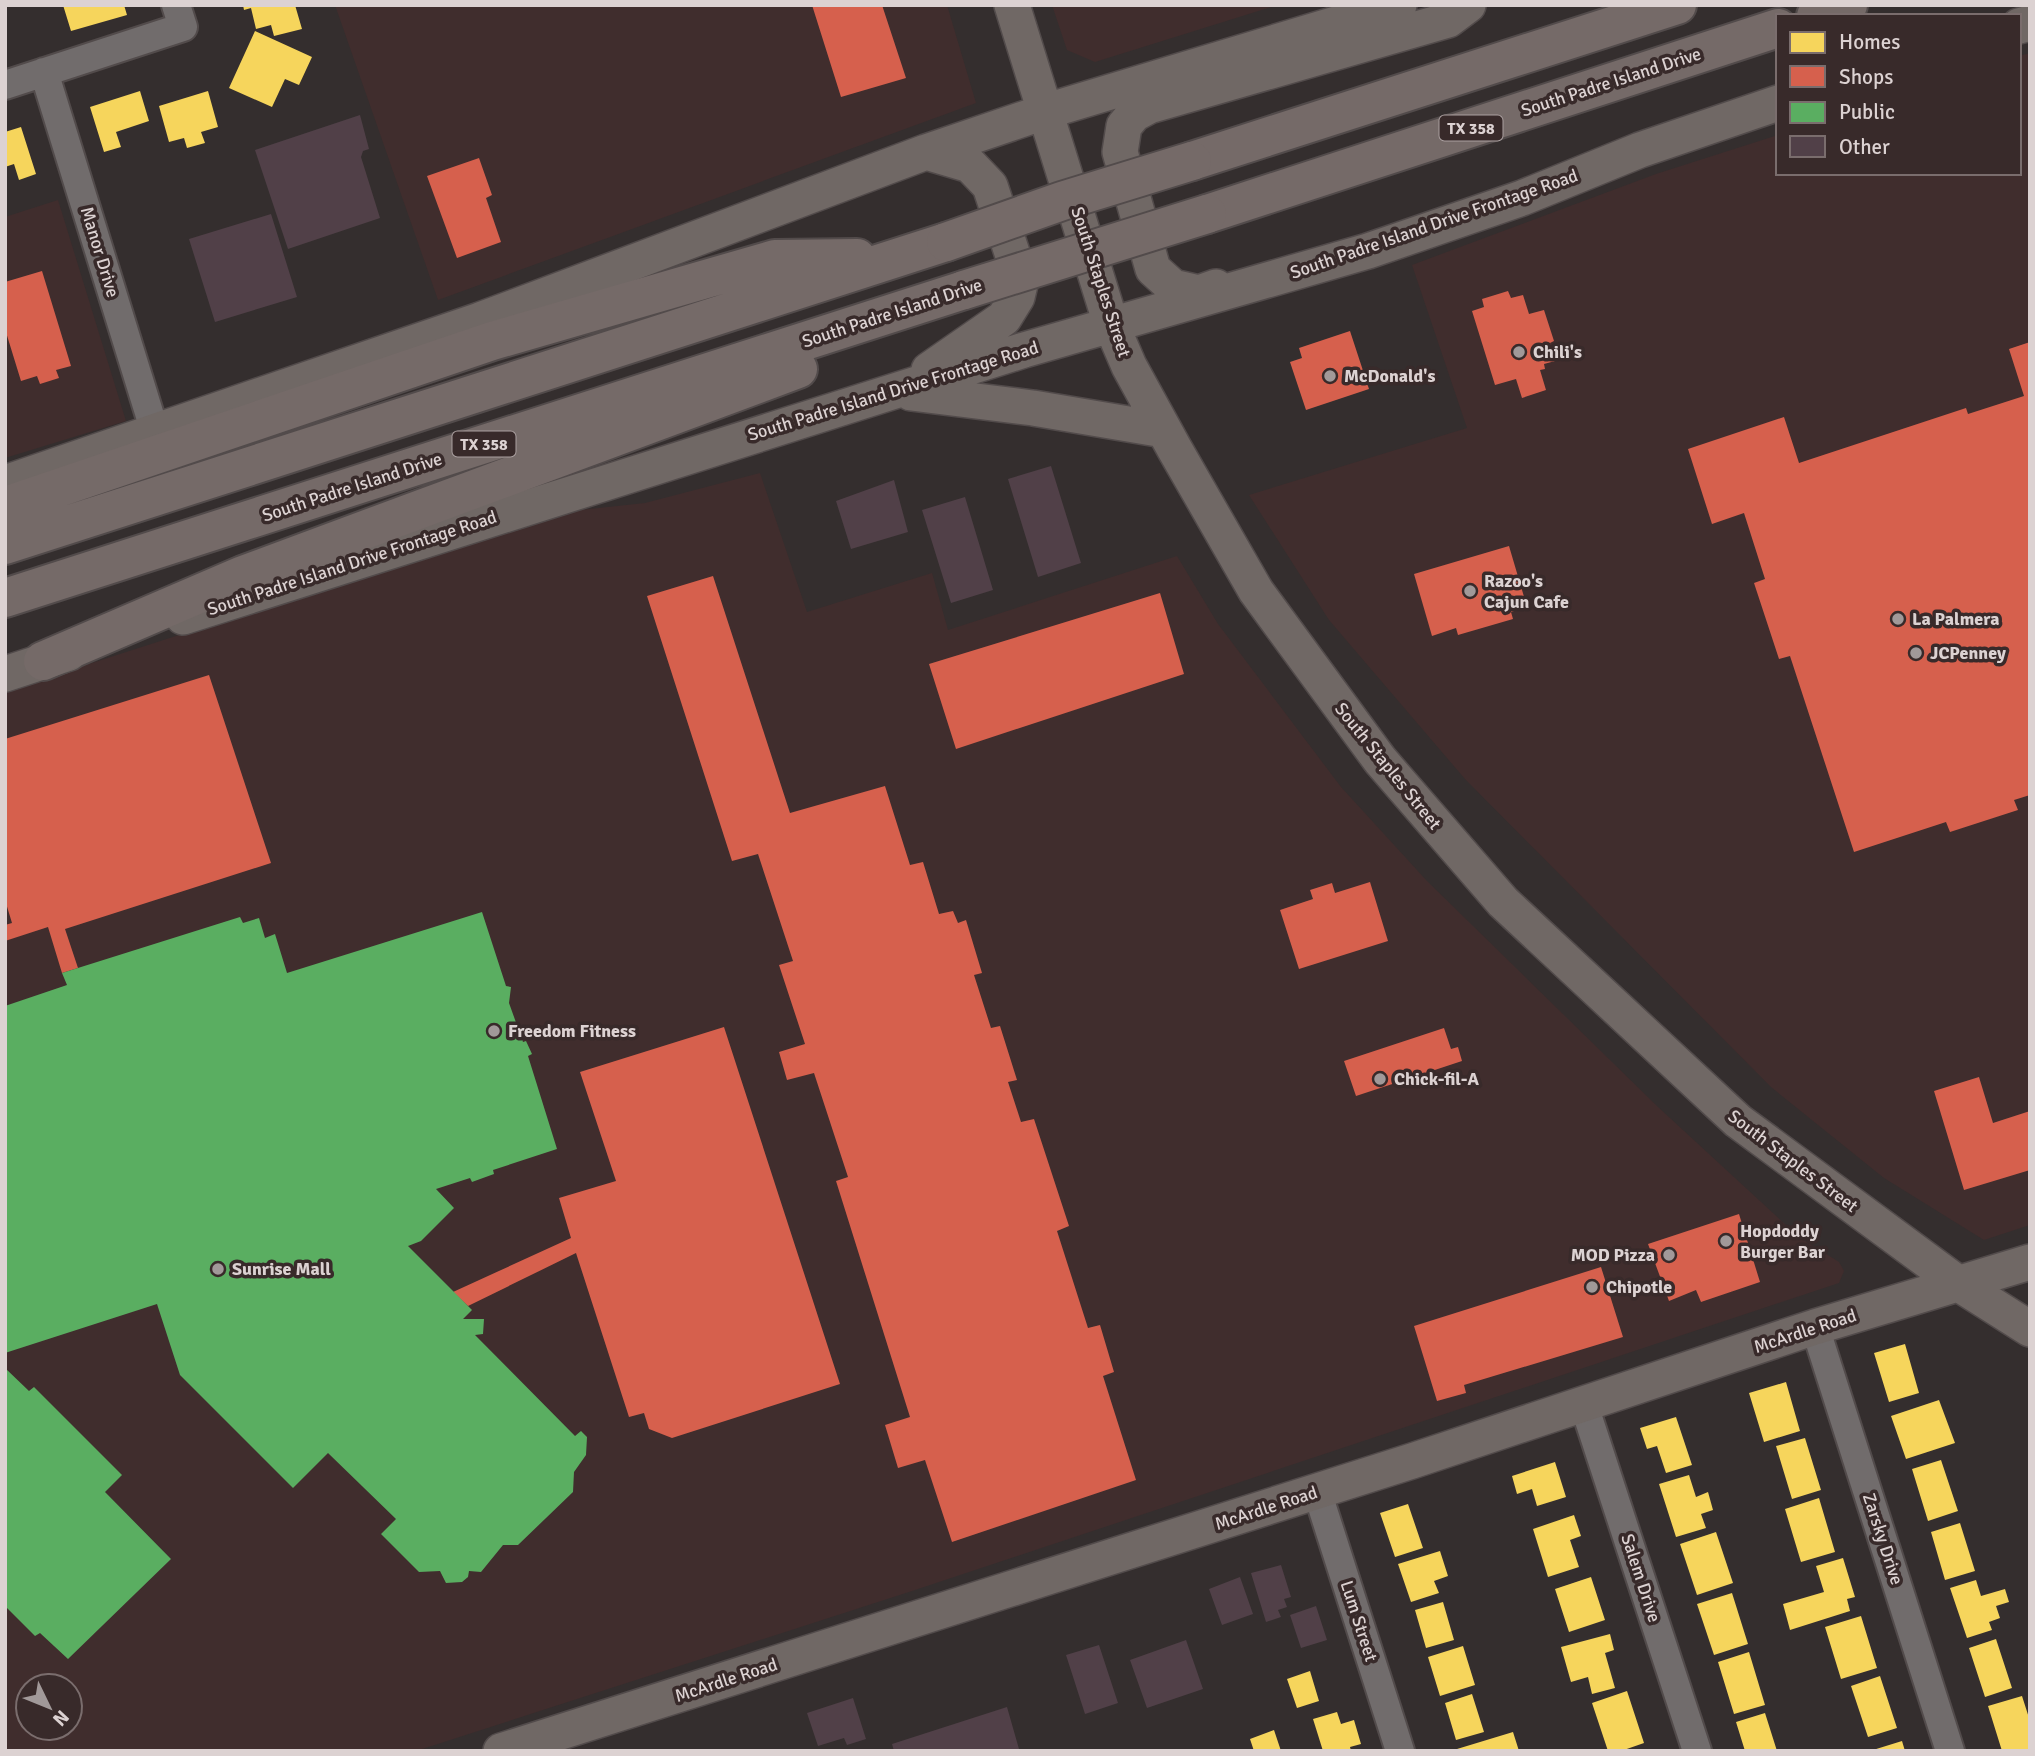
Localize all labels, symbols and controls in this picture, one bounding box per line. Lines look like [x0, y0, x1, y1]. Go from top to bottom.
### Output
legend [1776, 14, 2021, 175]
text: Homes [1839, 29, 1901, 55]
street label: South Padre Island Drive [1518, 42, 1704, 122]
text: Shops [1839, 64, 1893, 90]
text: Public [1839, 99, 1895, 125]
road number: TX 358 [1440, 116, 1502, 140]
text: Other [1839, 134, 1890, 160]
street label: South Padre Island Drive Frontage Road [1287, 164, 1581, 284]
street label: Manor Drive [76, 204, 124, 300]
street label: South Staples Street [1066, 204, 1136, 360]
street label: South Padre Island Drive [799, 273, 985, 353]
street label: South Padre Island Drive Frontage Road [745, 336, 1041, 446]
place label: Chili's [1533, 341, 1582, 363]
marker: Chili's [1511, 344, 1527, 360]
place label: McDonald's [1344, 365, 1435, 387]
marker: McDonald's [1322, 368, 1338, 384]
road number: TX 358 [452, 432, 516, 457]
street label: South Padre Island Drive [259, 447, 445, 527]
street label: South Padre Island Drive Frontage Road [205, 506, 499, 620]
place label: Razoo's Cajun Cafe [1484, 570, 1569, 613]
marker: Razoo's Cajun Cafe [1462, 583, 1478, 599]
place label: La Palmera [1912, 608, 1999, 630]
marker: La Palmera [1890, 611, 1906, 627]
place label: JCPenney [1930, 642, 2006, 664]
marker: JCPenney [1908, 645, 1924, 661]
street label: South Staples Street [1330, 698, 1446, 834]
place label: Freedom Fitness [508, 1020, 636, 1042]
marker: Freedom Fitness [486, 1023, 502, 1039]
place label: Chick-fil-A [1394, 1068, 1480, 1090]
marker: Chick-fil-A [1372, 1071, 1388, 1087]
street label: South Staples Street [1724, 1105, 1862, 1217]
place label: Hopdoddy Burger Bar [1740, 1220, 1826, 1263]
marker: Hopdoddy Burger Bar [1718, 1233, 1734, 1249]
place label: MOD Pizza [1571, 1244, 1655, 1266]
marker: MOD Pizza [1661, 1247, 1677, 1263]
place label: Sunrise Mall [232, 1258, 331, 1280]
marker: Sunrise Mall [210, 1261, 226, 1277]
place label: Chipotle [1606, 1276, 1672, 1298]
marker: Chipotle [1584, 1279, 1600, 1295]
street label: McArdle Road [1751, 1304, 1859, 1358]
street label: McArdle Road [1212, 1481, 1320, 1535]
street label: Zarsky Drive [1858, 1490, 1908, 1588]
street label: Salem Drive [1616, 1531, 1666, 1625]
street label: Lum Street [1336, 1578, 1382, 1664]
street label: McArdle Road [672, 1653, 780, 1707]
north arrow [14, 1672, 84, 1742]
text: N [47, 1705, 74, 1731]

